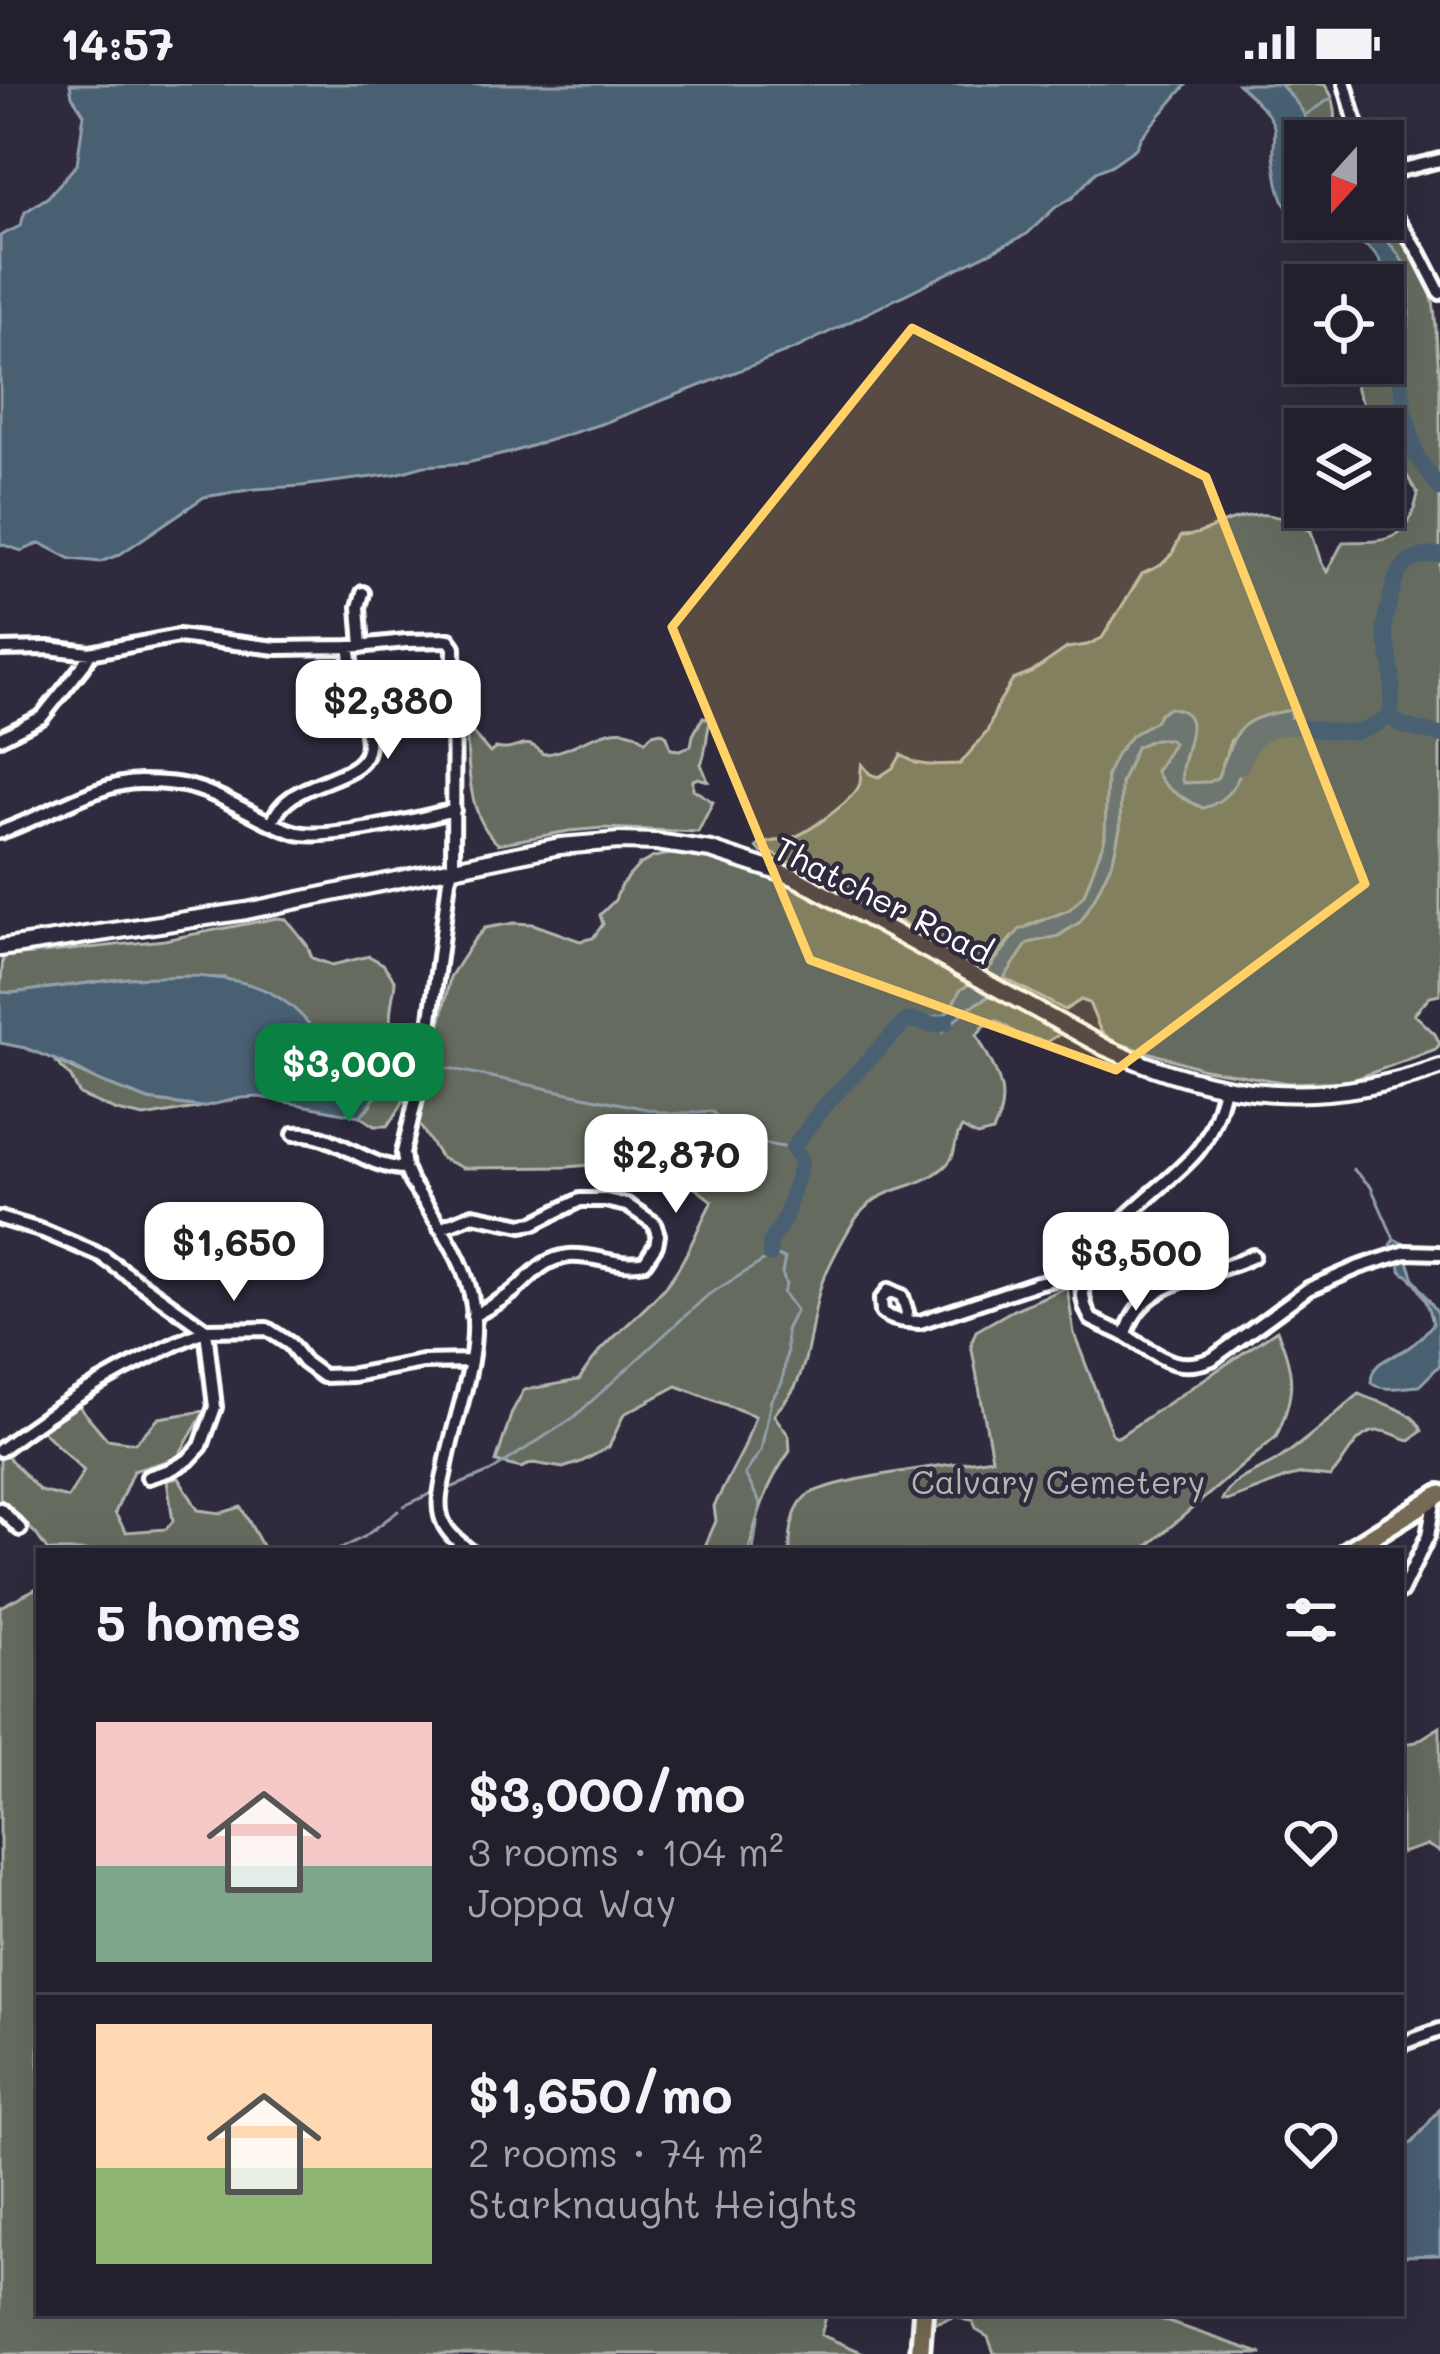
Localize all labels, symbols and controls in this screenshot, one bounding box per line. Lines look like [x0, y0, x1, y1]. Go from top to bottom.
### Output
text: 14:57 [60, 13, 174, 71]
north arrow [1284, 120, 1404, 240]
map controls [1284, 120, 1404, 528]
button: locate [1284, 264, 1404, 384]
button: layers [1284, 408, 1404, 528]
pin: $2,380 [290, 660, 486, 762]
text: $2,380 [323, 673, 453, 724]
street label: Thatcher Road [767, 825, 1001, 973]
pin: $3,000 [251, 1023, 447, 1125]
text: $3,000 [282, 1036, 416, 1087]
pin: $2,870 [578, 1114, 774, 1216]
text: $2,870 [612, 1127, 740, 1178]
pin: $1,650 [136, 1202, 332, 1304]
pin: $3,500 [1038, 1212, 1234, 1314]
text: $1,650 [172, 1215, 296, 1266]
text: $3,500 [1070, 1225, 1202, 1276]
park label: Calvary Cemetery [911, 1459, 1205, 1503]
text: 5 homes [96, 1587, 301, 1654]
icon: filters [1278, 1587, 1344, 1653]
text: $3,000/mo [468, 1758, 745, 1825]
icon: home [192, 1770, 336, 1914]
icon: heart [1278, 1809, 1344, 1875]
text: 3 rooms · 104 m² [468, 1825, 784, 1876]
text: Joppa Way [468, 1876, 676, 1927]
text: $1,650/mo [468, 2059, 732, 2126]
icon: home [192, 2072, 336, 2216]
icon: heart [1278, 2111, 1344, 2177]
text: 2 rooms · 74 m² [468, 2126, 763, 2177]
text: Starknaught Heights [468, 2177, 858, 2228]

